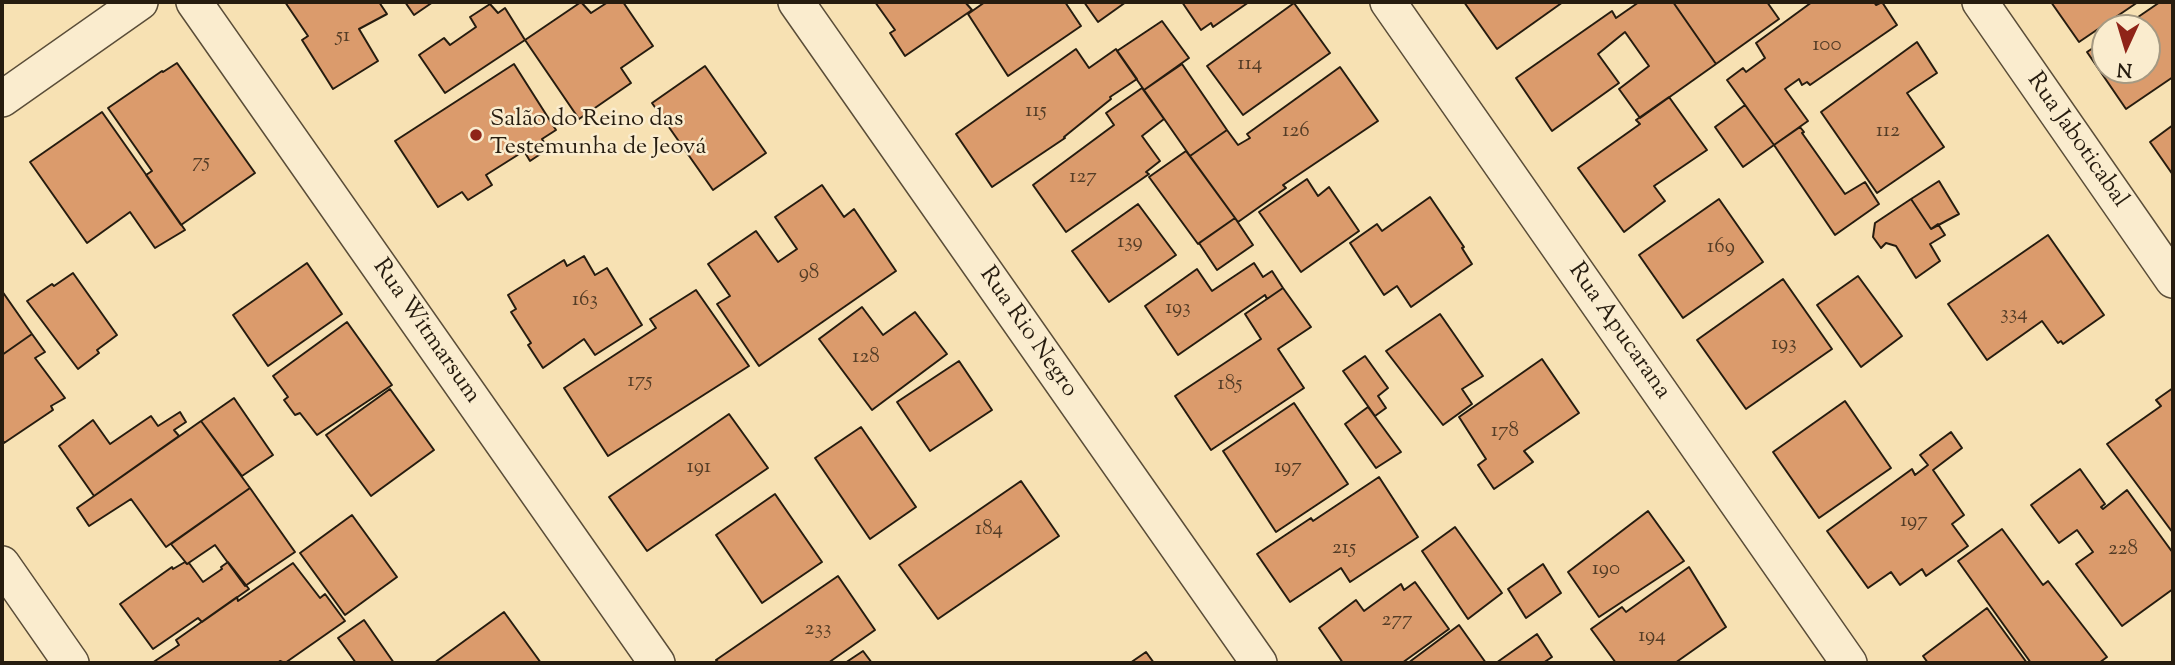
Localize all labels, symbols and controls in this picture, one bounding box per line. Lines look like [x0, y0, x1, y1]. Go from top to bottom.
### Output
north arrow [2091, 14, 2161, 84]
house number: 51 [336, 24, 350, 50]
house number: 100 [1812, 33, 1842, 59]
house number: 114 [1238, 52, 1262, 78]
text: N [2116, 54, 2133, 82]
street label: Rua Jaboticabal [2019, 68, 2133, 214]
house number: 115 [1025, 99, 1047, 125]
place label: Salão do Reino das Testemunha de Jeová [490, 107, 706, 163]
house number: 126 [1282, 119, 1310, 145]
house number: 112 [1876, 119, 1900, 145]
marker: Salão do Reino das Testemunha de Jeová [468, 127, 484, 143]
house number: 75 [192, 150, 210, 176]
house number: 127 [1069, 165, 1097, 191]
house number: 139 [1117, 230, 1143, 256]
house number: 169 [1707, 235, 1735, 261]
street label: Rua Witmarsum [365, 254, 485, 410]
street label: Rua Apucarana [1560, 258, 1676, 406]
house number: 98 [799, 261, 819, 287]
street label: Rua Rio Negro [971, 262, 1083, 404]
house number: 163 [572, 288, 598, 314]
house number: 193 [1165, 296, 1191, 322]
house number: 334 [2000, 302, 2028, 328]
house number: 193 [1771, 332, 1797, 358]
house number: 128 [852, 345, 880, 371]
house number: 175 [628, 369, 652, 395]
house number: 185 [1218, 372, 1242, 398]
house number: 178 [1491, 419, 1519, 445]
house number: 191 [687, 455, 711, 481]
house number: 197 [1274, 455, 1302, 481]
house number: 197 [1900, 509, 1928, 535]
house number: 184 [975, 517, 1003, 543]
house number: 215 [1332, 536, 1356, 562]
house number: 228 [2108, 537, 2138, 563]
house number: 190 [1592, 557, 1620, 583]
house number: 277 [1382, 608, 1412, 634]
house number: 233 [805, 617, 831, 643]
house number: 194 [1638, 624, 1666, 650]

